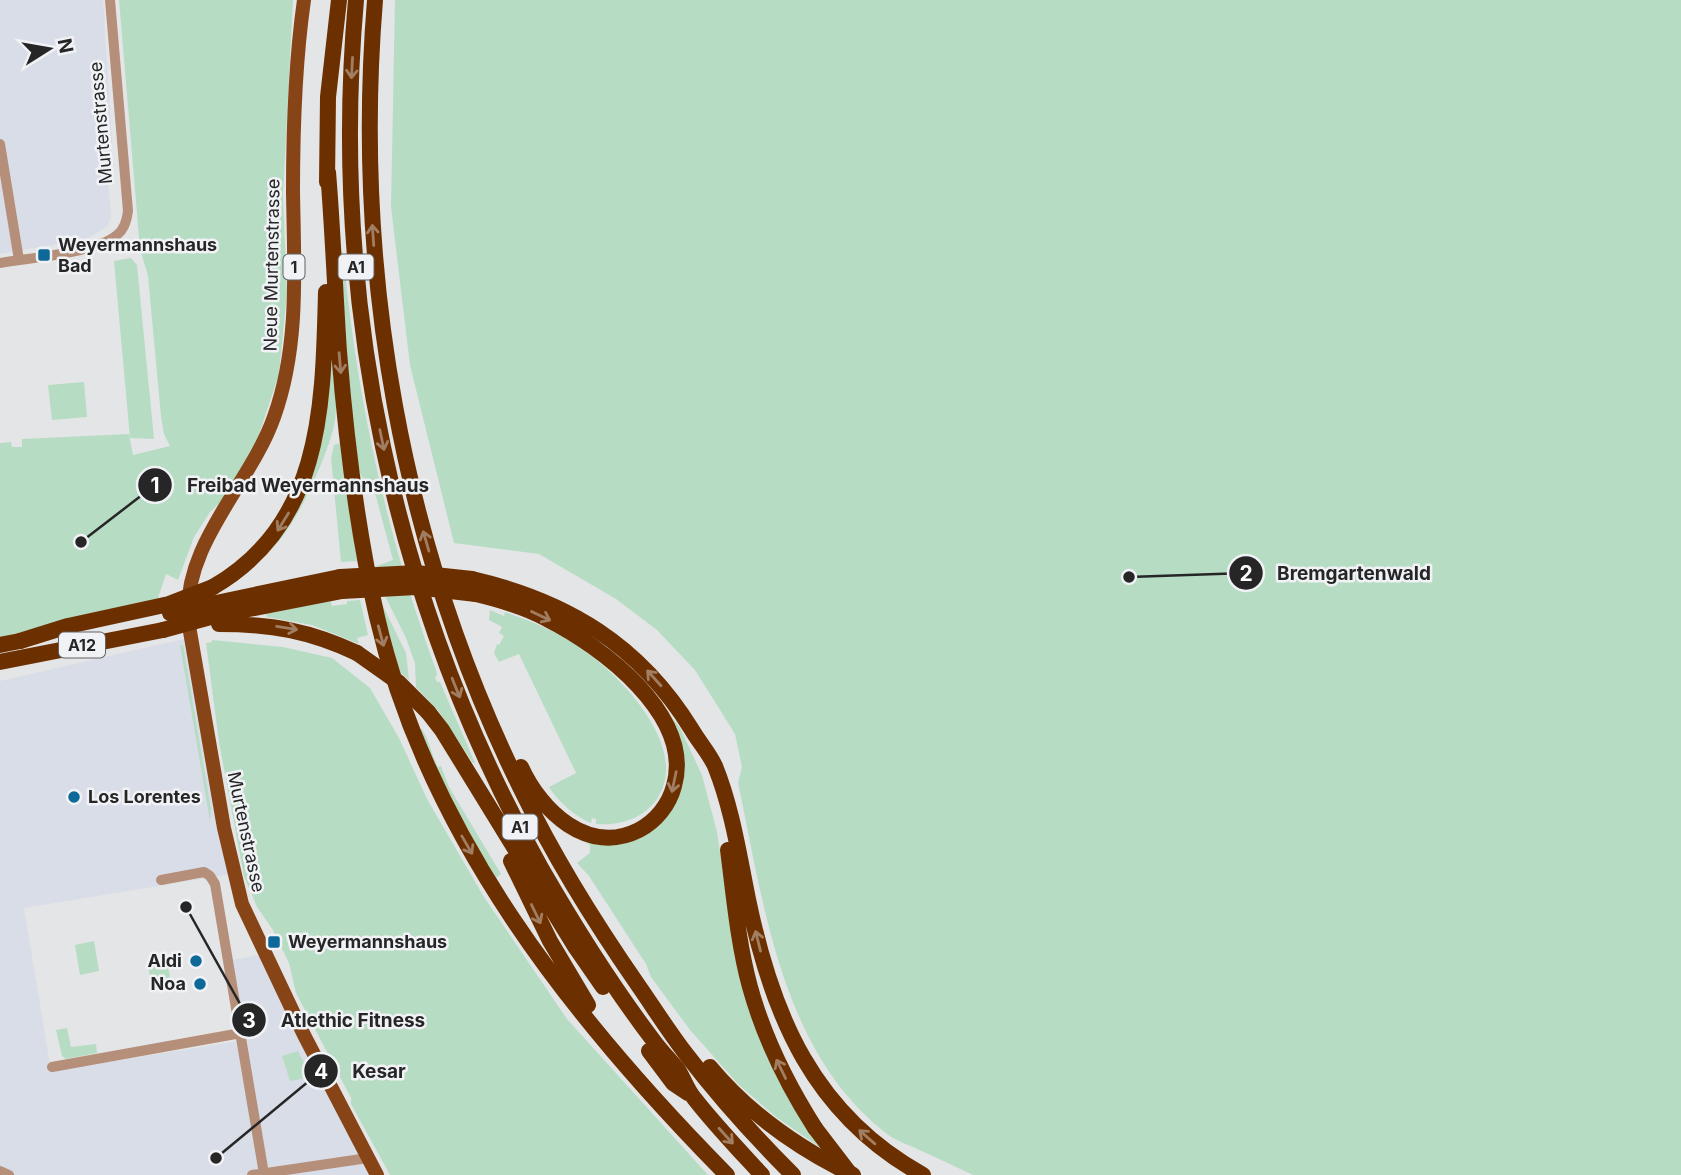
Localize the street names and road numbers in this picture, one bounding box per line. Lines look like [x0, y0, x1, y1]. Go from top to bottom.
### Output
street label: Murtenstrasse [85, 61, 116, 185]
street label: Neue Murtenstrasse [259, 178, 284, 352]
road number: 1 [284, 255, 304, 280]
road number: A1 [338, 255, 374, 280]
road number: A12 [59, 632, 105, 658]
street label: Murtenstrasse [223, 770, 270, 894]
road number: A1 [503, 814, 538, 840]

